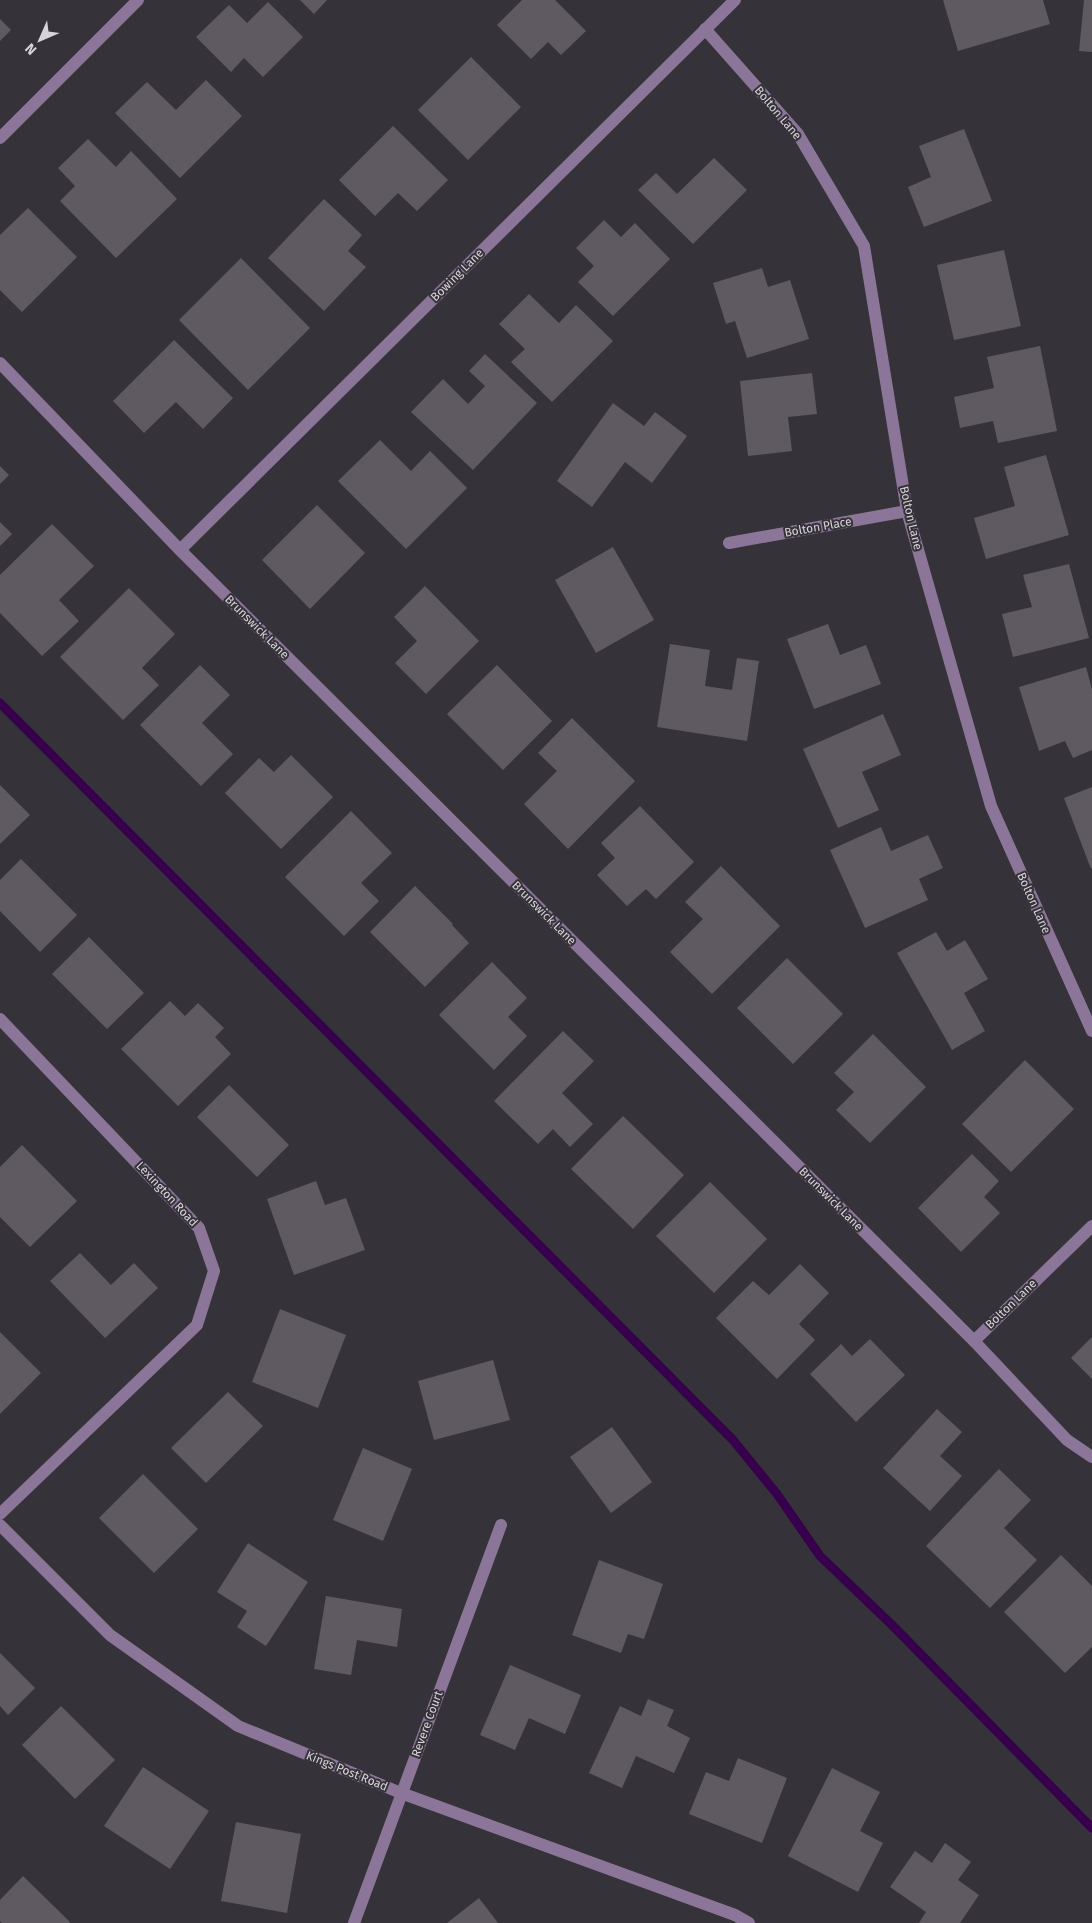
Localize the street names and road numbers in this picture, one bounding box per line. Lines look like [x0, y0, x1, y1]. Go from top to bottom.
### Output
street label: Bolton Lane [752, 84, 804, 142]
street label: Bowing Lane [428, 246, 486, 304]
street label: Bolton Lane [897, 485, 925, 551]
street label: Bolton Place [783, 514, 853, 540]
street label: Brunswick Lane [222, 592, 292, 662]
street label: Bolton Lane [1014, 870, 1054, 936]
street label: Brunswick Lane [509, 878, 579, 948]
street label: Lexington Road [133, 1159, 201, 1229]
street label: Brunswick Lane [796, 1164, 866, 1234]
street label: Bolton Lane [983, 1276, 1039, 1332]
street label: Revere Court [409, 1688, 446, 1759]
street label: Kings Post Road [304, 1748, 390, 1794]

